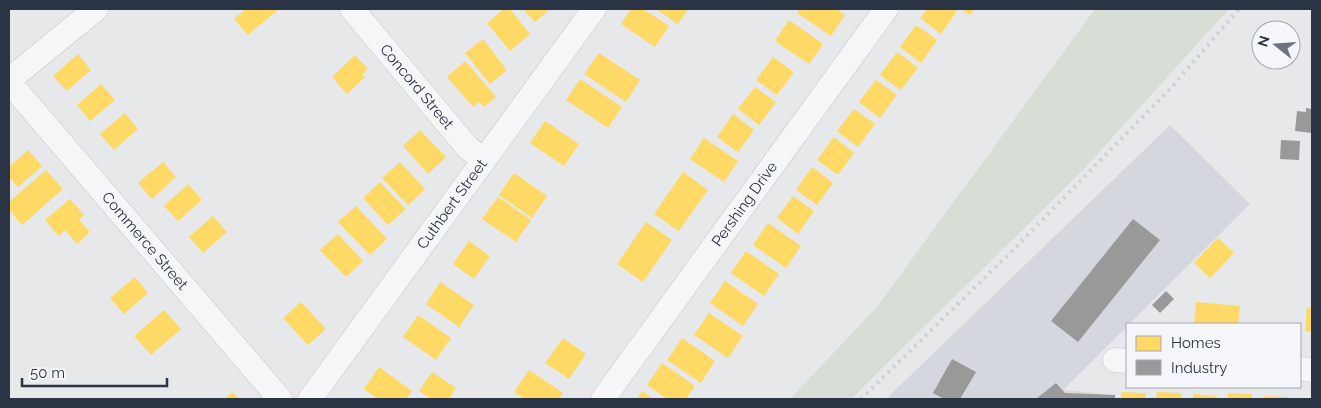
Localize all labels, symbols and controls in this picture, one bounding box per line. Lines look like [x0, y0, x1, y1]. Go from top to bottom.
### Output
north arrow [1251, 20, 1301, 70]
text: N [1254, 34, 1273, 49]
street label: Concord Street [376, 40, 457, 133]
street label: Cuthbert Street [413, 156, 491, 253]
street label: Pershing Drive [708, 158, 781, 250]
street label: Commerce Street [98, 188, 192, 294]
legend [1126, 323, 1301, 388]
text: Homes [1171, 334, 1221, 352]
scale bar [22, 356, 168, 388]
text: Industry [1171, 359, 1227, 377]
text: 50 m [30, 364, 65, 382]

